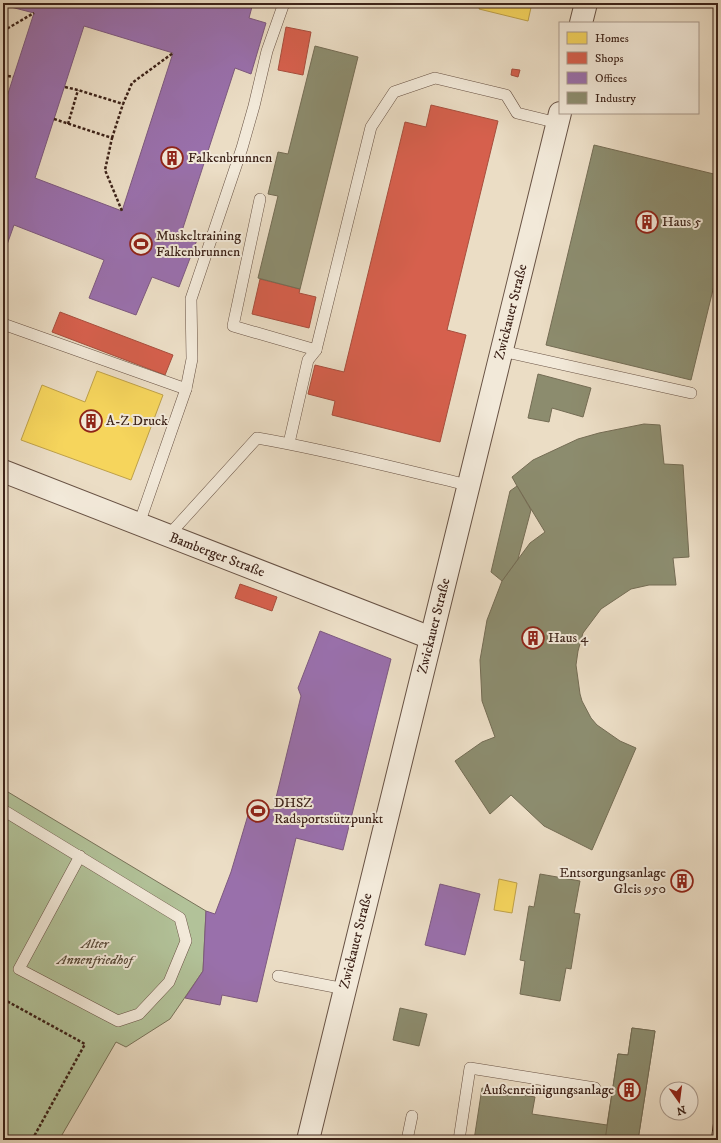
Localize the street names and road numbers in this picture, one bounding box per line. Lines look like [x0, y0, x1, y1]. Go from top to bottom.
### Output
street label: Zwickauer Straße [490, 262, 532, 362]
street label: Bamberger Straße [167, 529, 268, 582]
street label: Zwickauer Straße [413, 576, 455, 676]
street label: Zwickauer Straße [335, 891, 377, 991]

